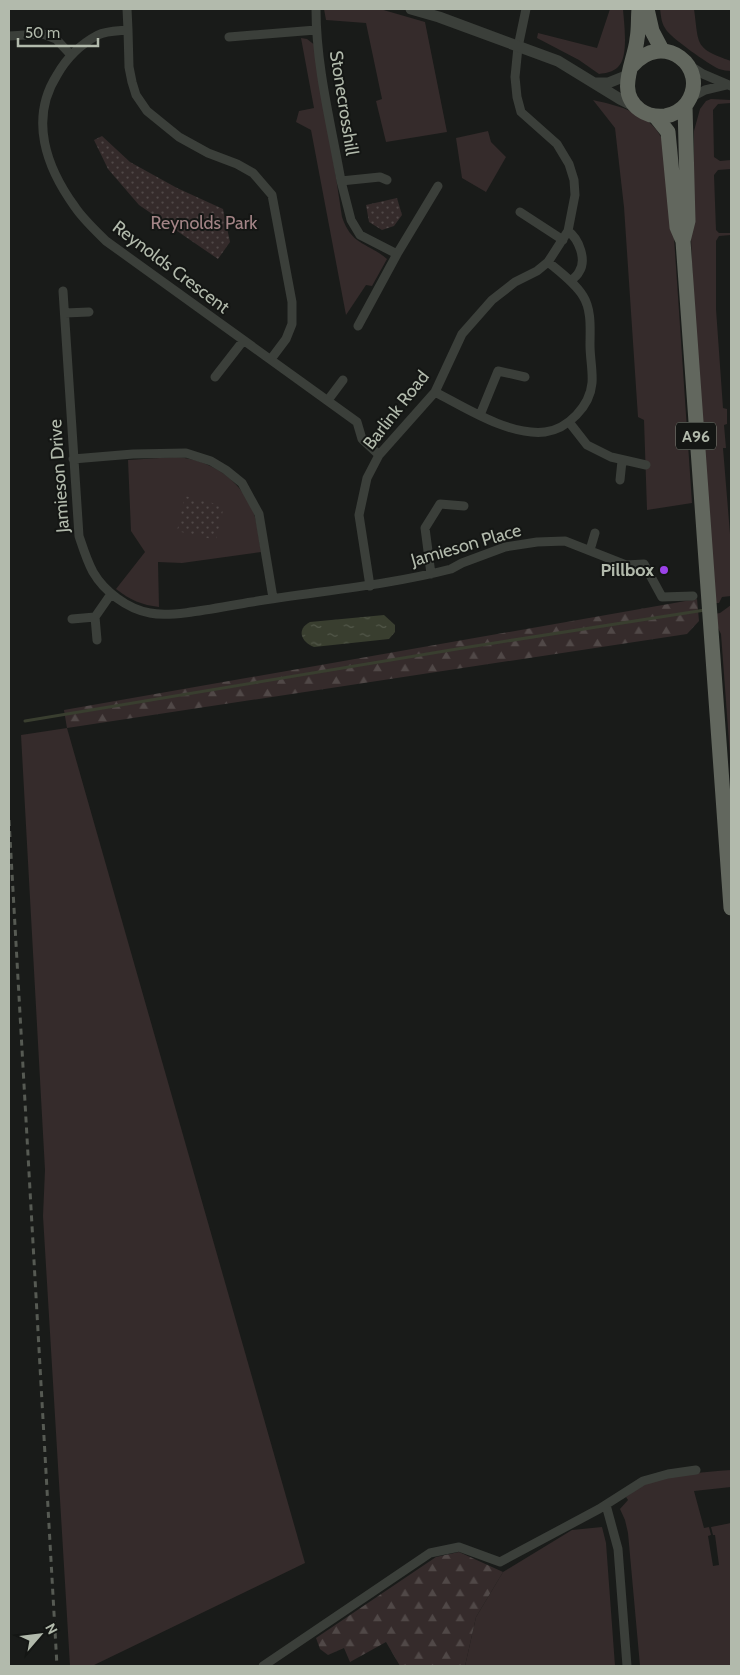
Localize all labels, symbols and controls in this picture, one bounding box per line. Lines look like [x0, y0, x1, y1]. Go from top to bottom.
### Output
scale bar [18, 15, 98, 47]
text: 50 m [25, 24, 60, 42]
street label: Stonecrosshill [325, 49, 363, 158]
park label: Reynolds Park [151, 212, 258, 234]
street label: Reynolds Crescent [108, 216, 234, 318]
street label: Barlink Road [358, 366, 434, 454]
street label: Jamieson Drive [44, 419, 74, 534]
road number: A96 [676, 422, 716, 450]
street label: Jamieson Place [407, 519, 524, 572]
place label: Pillbox [601, 559, 654, 581]
marker: Pillbox [658, 564, 670, 576]
north arrow [15, 1610, 65, 1660]
text: N [41, 1620, 62, 1637]

